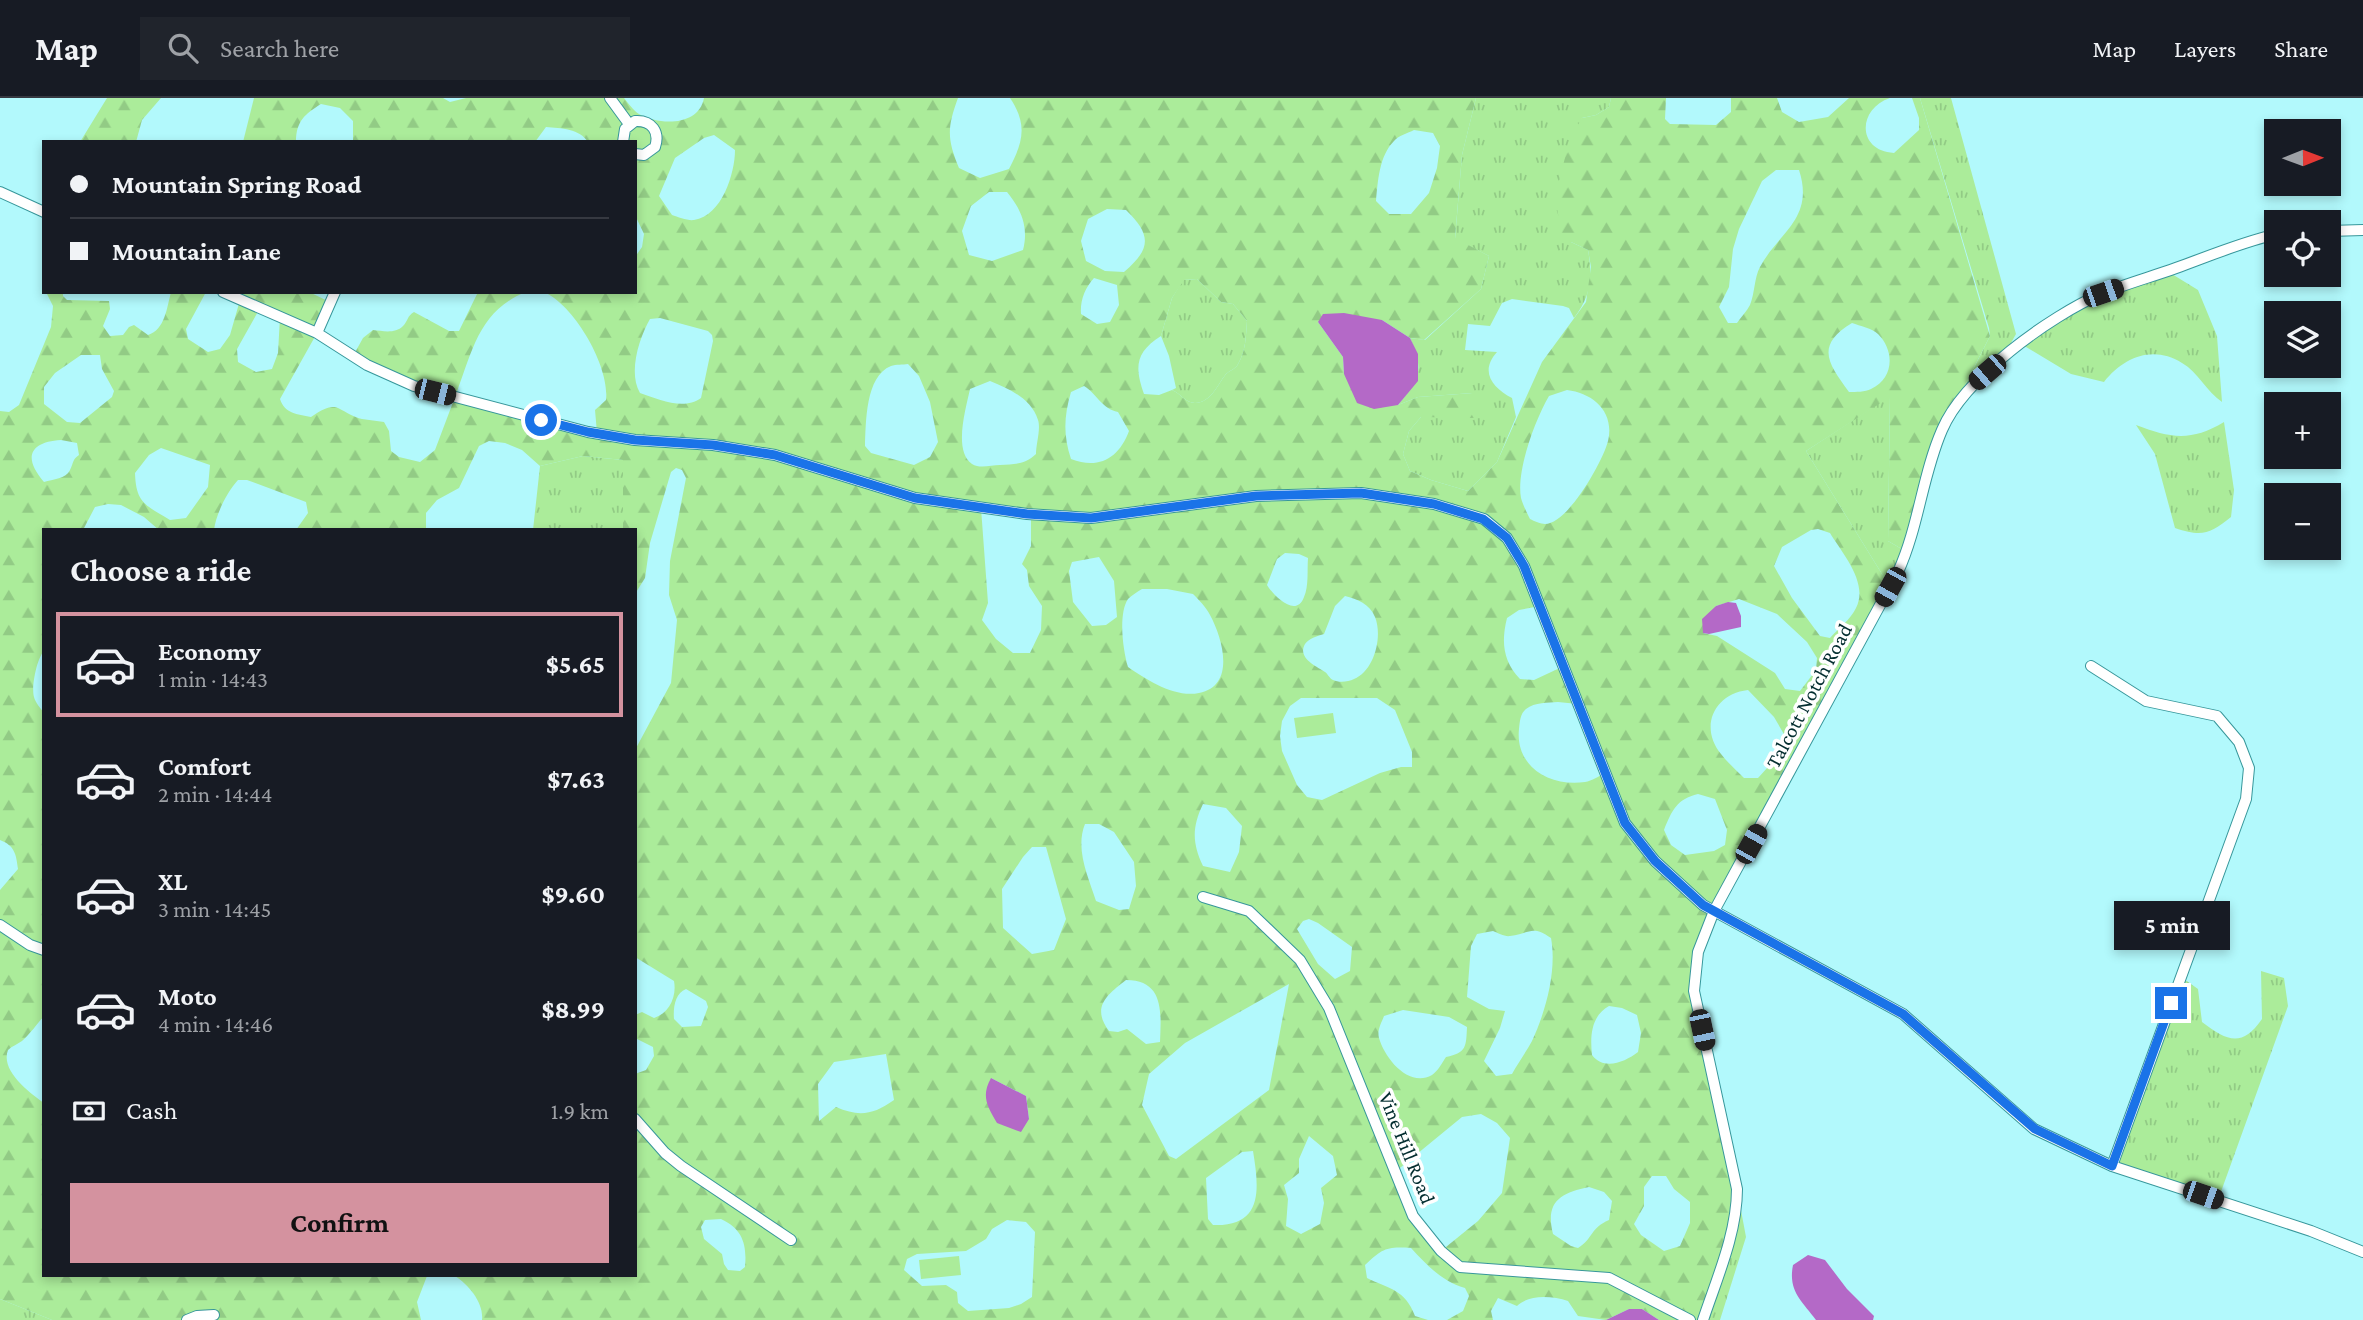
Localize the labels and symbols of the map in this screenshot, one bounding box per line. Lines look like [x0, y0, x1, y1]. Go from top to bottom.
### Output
north arrow [2264, 119, 2342, 196]
car [2080, 276, 2127, 310]
car [1965, 350, 2010, 394]
car [413, 377, 458, 407]
route start [525, 404, 557, 436]
car [1871, 564, 1910, 610]
street label: Talcott Notch Road [1761, 620, 1857, 772]
car [1732, 821, 1771, 867]
callout: 5 min [2113, 902, 2229, 950]
route end [2155, 987, 2187, 1019]
car [1688, 1007, 1717, 1053]
street label: Vine Hill Road [1374, 1089, 1440, 1207]
car [2180, 1178, 2227, 1212]

